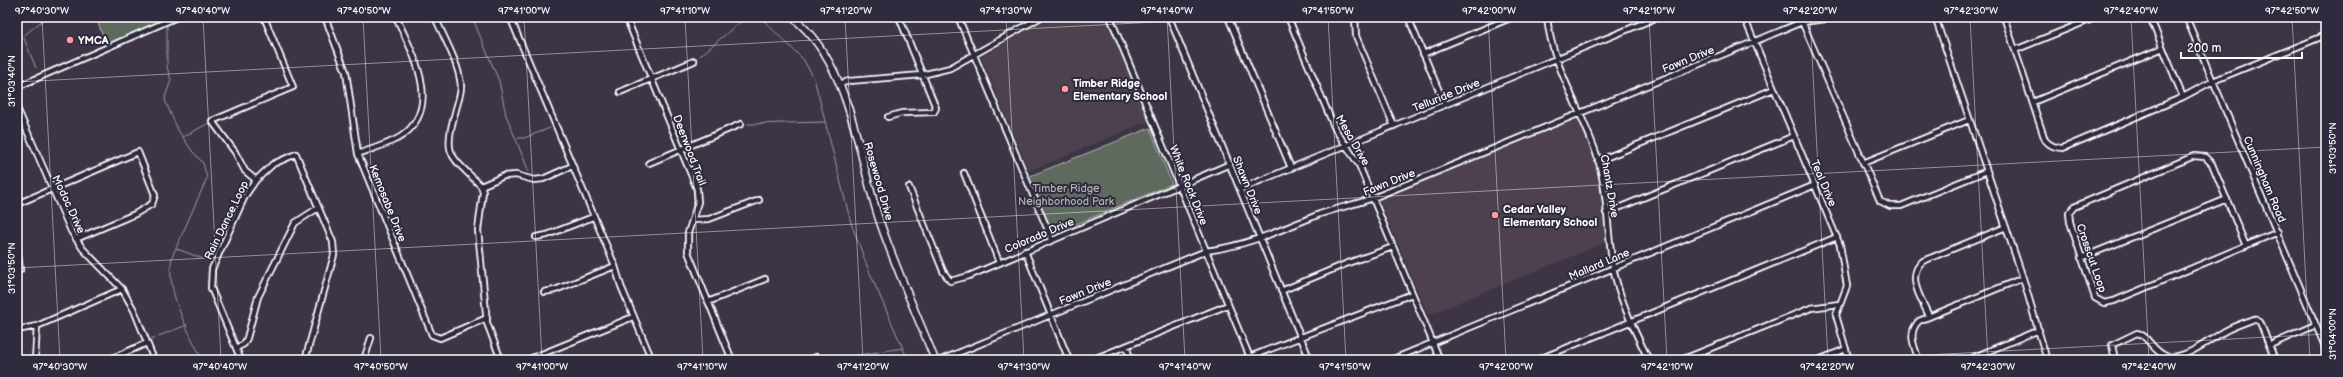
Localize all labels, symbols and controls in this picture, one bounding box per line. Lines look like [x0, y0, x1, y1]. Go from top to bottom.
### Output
text: 97°40'30"W [15, 5, 69, 17]
text: 97°40'40"W [176, 5, 230, 17]
text: 97°40'50"W [337, 5, 391, 17]
text: 97°41'00"W [498, 5, 550, 17]
text: 97°41'10"W [660, 5, 710, 17]
text: 97°41'20"W [820, 5, 872, 17]
text: 97°41'30"W [980, 5, 1032, 17]
text: 97°41'40"W [1141, 5, 1193, 17]
text: 97°41'50"W [1302, 5, 1354, 17]
text: 97°42'00"W [1462, 5, 1516, 17]
text: 97°42'10"W [1623, 5, 1675, 17]
text: 97°42'20"W [1783, 5, 1837, 17]
text: 97°42'30"W [1944, 5, 1998, 17]
text: 97°42'40"W [2104, 5, 2158, 17]
text: 97°42'50"W [2265, 5, 2319, 17]
place label: YMCA [78, 34, 109, 47]
scale bar [2181, 34, 2302, 60]
marker: YMCA [65, 35, 75, 45]
text: 200 m [2187, 41, 2221, 56]
street label: Fawn Drive [1660, 43, 1716, 76]
text: 31°03'40"N [6, 55, 18, 107]
street label: Telluride Drive [1411, 76, 1482, 115]
place label: Timber Ridge Elementary School [1073, 77, 1167, 103]
marker: Timber Ridge Elementary School [1060, 84, 1070, 94]
street label: Deerwood Trail [670, 113, 709, 187]
street label: Mesa Drive [1333, 113, 1373, 168]
text: 31°03'50"N [2327, 122, 2339, 174]
street label: Cunningham Road [2240, 134, 2289, 224]
street label: Rosewood Drive [861, 140, 896, 222]
street label: White Rock Drive [1167, 143, 1211, 227]
street label: Shawn Drive [1230, 154, 1265, 217]
street label: Chantz Drive [1598, 154, 1622, 219]
street label: Teal Drive [1808, 158, 1839, 209]
street label: Kemosabe Drive [366, 163, 409, 244]
street label: Fawn Drive [1361, 166, 1417, 199]
street label: Modoc Drive [49, 173, 88, 236]
street label: Rain Dance Loop [202, 179, 251, 262]
park label: Timber Ridge Neighborhood Park [1018, 182, 1115, 208]
place label: Cedar Valley Elementary School [1503, 203, 1597, 229]
marker: Cedar Valley Elementary School [1490, 210, 1500, 220]
street label: Colorado Drive [1003, 215, 1076, 256]
street label: Crosscut Loop [2074, 222, 2109, 294]
text: 31°03'50"N [6, 242, 18, 294]
street label: Mallard Lane [1567, 246, 1632, 283]
street label: Fawn Drive [1057, 275, 1113, 308]
text: 31°04'00"N [2327, 308, 2339, 360]
text: 97°40'30"W [33, 361, 87, 373]
text: 97°40'40"W [193, 361, 247, 373]
text: 97°40'50"W [354, 361, 408, 373]
text: 97°41'00"W [516, 361, 568, 373]
text: 97°41'10"W [677, 361, 727, 373]
text: 97°41'20"W [837, 361, 889, 373]
text: 97°41'30"W [998, 361, 1050, 373]
text: 97°41'40"W [1159, 361, 1211, 373]
text: 97°41'50"W [1319, 361, 1371, 373]
text: 97°42'00"W [1479, 361, 1533, 373]
text: 97°42'10"W [1641, 361, 1693, 373]
text: 97°42'20"W [1800, 361, 1854, 373]
text: 97°42'30"W [1961, 361, 2015, 373]
text: 97°42'40"W [2122, 361, 2176, 373]

